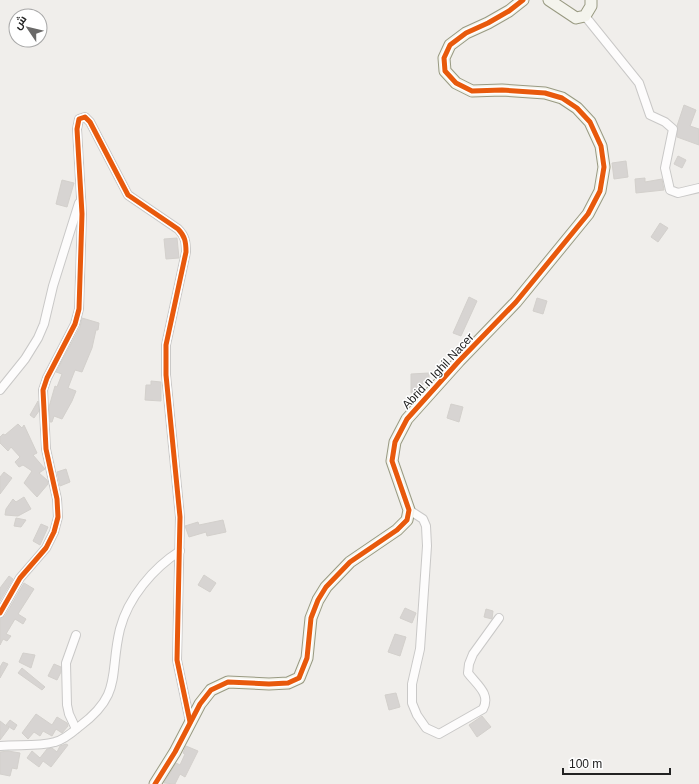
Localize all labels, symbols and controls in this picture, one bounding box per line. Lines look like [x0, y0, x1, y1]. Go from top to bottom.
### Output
north arrow [8, 8, 48, 48]
text: ش [11, 13, 30, 32]
street label: Abrid n Ighil Nacer [399, 330, 477, 412]
scale bar [563, 750, 670, 776]
text: 100 m [569, 757, 602, 771]

